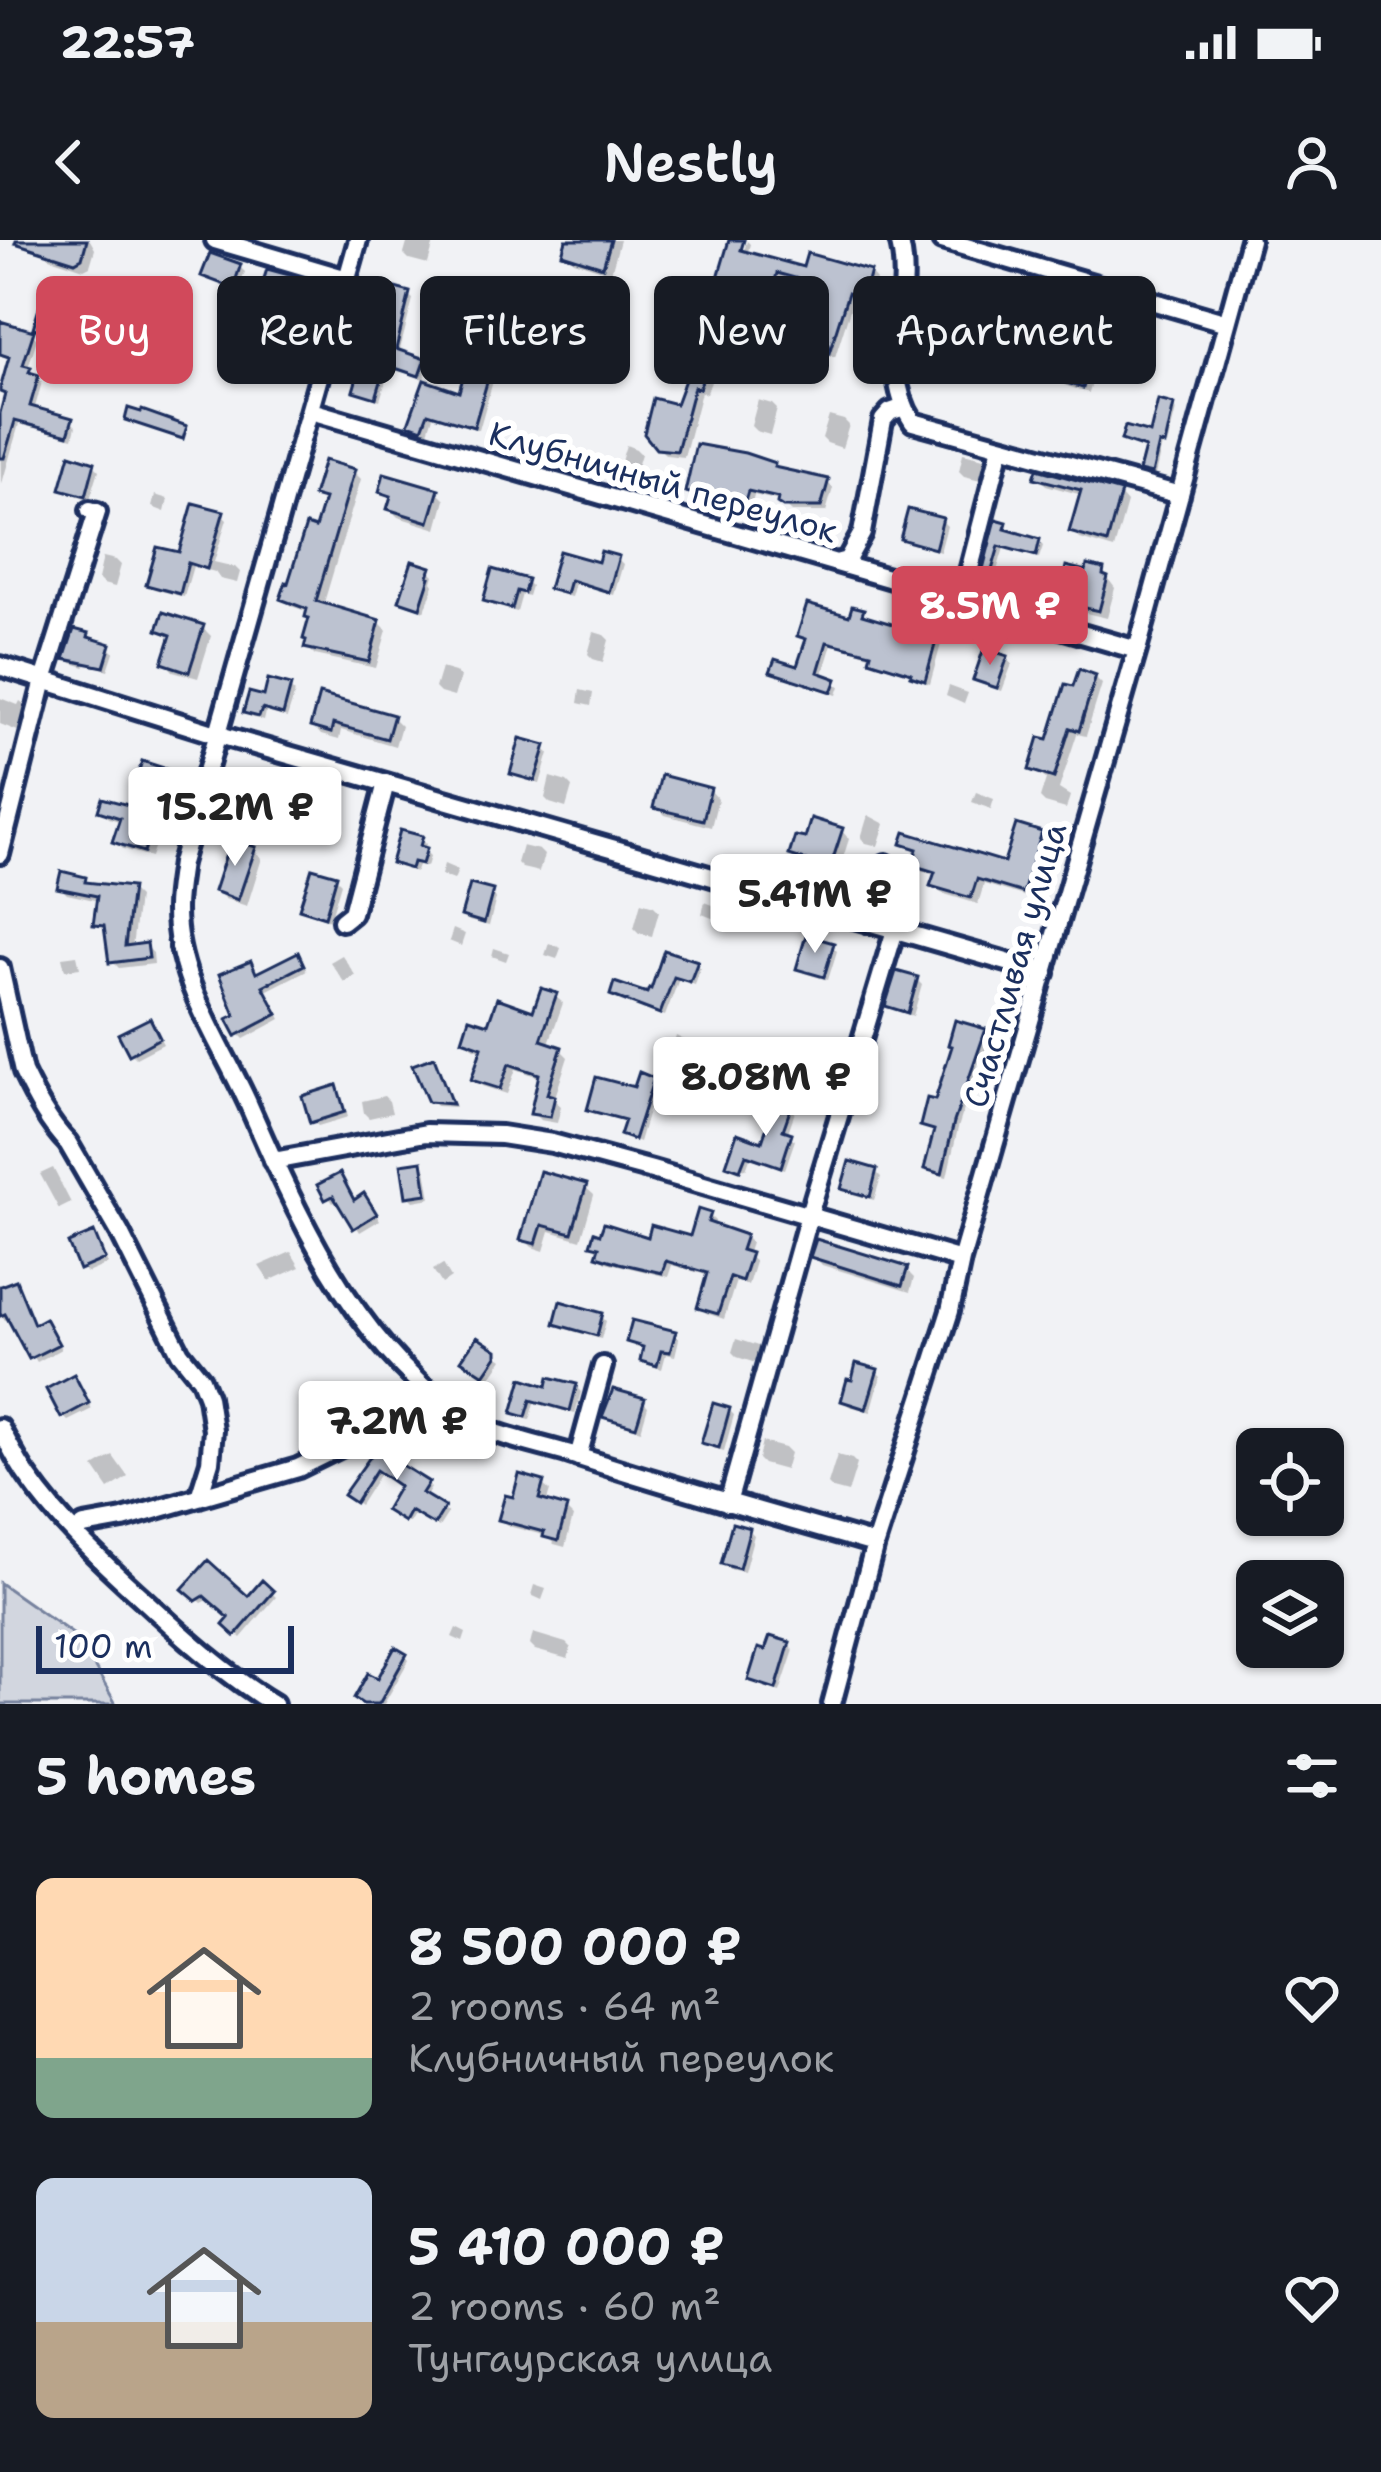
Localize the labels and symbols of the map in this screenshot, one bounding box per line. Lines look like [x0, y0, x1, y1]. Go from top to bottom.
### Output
street label: Клубничный переулок [484, 411, 842, 553]
pin: 8.5M ₽ [892, 566, 1088, 668]
pin: 15.2M ₽ [124, 767, 346, 869]
street label: Счастливая улица [953, 817, 1077, 1113]
pin: 5.41M ₽ [704, 854, 926, 956]
pin: 8.08M ₽ [655, 1037, 877, 1139]
pin: 7.2M ₽ [299, 1381, 495, 1483]
scale bar [36, 1620, 294, 1673]

